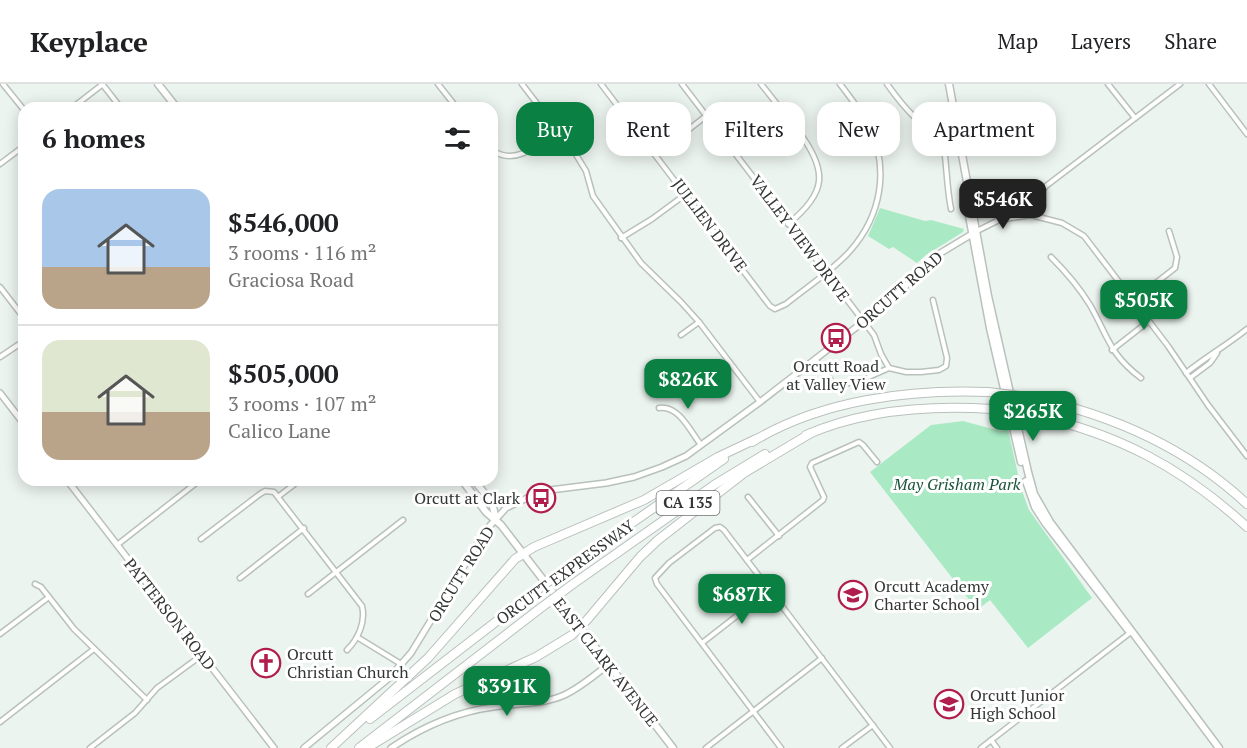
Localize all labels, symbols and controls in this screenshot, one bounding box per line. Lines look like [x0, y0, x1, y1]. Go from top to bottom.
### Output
text: Keyplace [30, 23, 148, 60]
text: Map [997, 27, 1038, 55]
text: Layers [1071, 27, 1131, 55]
text: Share [1164, 27, 1217, 55]
chip: Buy [516, 102, 594, 156]
chip: Rent [606, 102, 691, 156]
chip: Filters [703, 102, 805, 156]
chip: New [817, 102, 900, 156]
chip: Apartment [912, 102, 1056, 156]
text: 6 homes [42, 121, 146, 155]
icon: filters [441, 122, 474, 155]
street label: VALLEY VIEW DRIVE [745, 170, 855, 306]
street label: JULLIEN DRIVE [668, 174, 752, 276]
pin: $546K [961, 179, 1045, 230]
text: $546K [973, 185, 1033, 212]
text: $546,000 [228, 205, 339, 239]
icon: home [90, 213, 162, 285]
text: 3 rooms · 116 m² [228, 239, 376, 266]
street label: ORCUTT ROAD [851, 246, 947, 334]
text: Graciosa Road [228, 266, 354, 293]
pin: $505K [1102, 280, 1186, 331]
text: $505K [1114, 286, 1174, 313]
bus stop icon: Orcutt Road at Valley View [820, 322, 852, 354]
place label: Orcutt Road at Valley View [786, 355, 886, 395]
text: $505,000 [228, 356, 339, 390]
pin: $826K [646, 359, 730, 410]
icon: home [90, 364, 162, 436]
text: $826K [658, 365, 718, 392]
text: 3 rooms · 107 m² [228, 390, 376, 417]
pin: $265K [991, 391, 1075, 442]
text: $265K [1003, 397, 1063, 424]
text: Calico Lane [228, 417, 331, 444]
park label: May Grisham Park [892, 473, 1021, 495]
bus stop icon: Orcutt at Clark [525, 482, 557, 514]
place label: Orcutt at Clark [414, 487, 521, 509]
road number: CA 135 [656, 491, 720, 515]
street label: ORCUTT EXPRESSWAY [491, 514, 639, 630]
street label: ORCUTT ROAD [423, 522, 499, 626]
street label: PATTERSON ROAD [119, 554, 221, 674]
pin: $687K [700, 574, 784, 625]
place label: Orcutt Academy Charter School [874, 575, 990, 615]
school or university icon: Orcutt Academy Charter School [837, 579, 869, 611]
text: $687K [712, 580, 772, 607]
street label: EAST CLARK AVENUE [549, 593, 663, 731]
place label: Orcutt Christian Church [287, 643, 409, 683]
church icon: Orcutt Christian Church [250, 647, 282, 679]
pin: $391K [465, 666, 549, 717]
text: $391K [477, 672, 537, 699]
place label: Orcutt Junior High School [970, 684, 1065, 724]
school or university icon: Orcutt Junior High School [933, 688, 965, 720]

